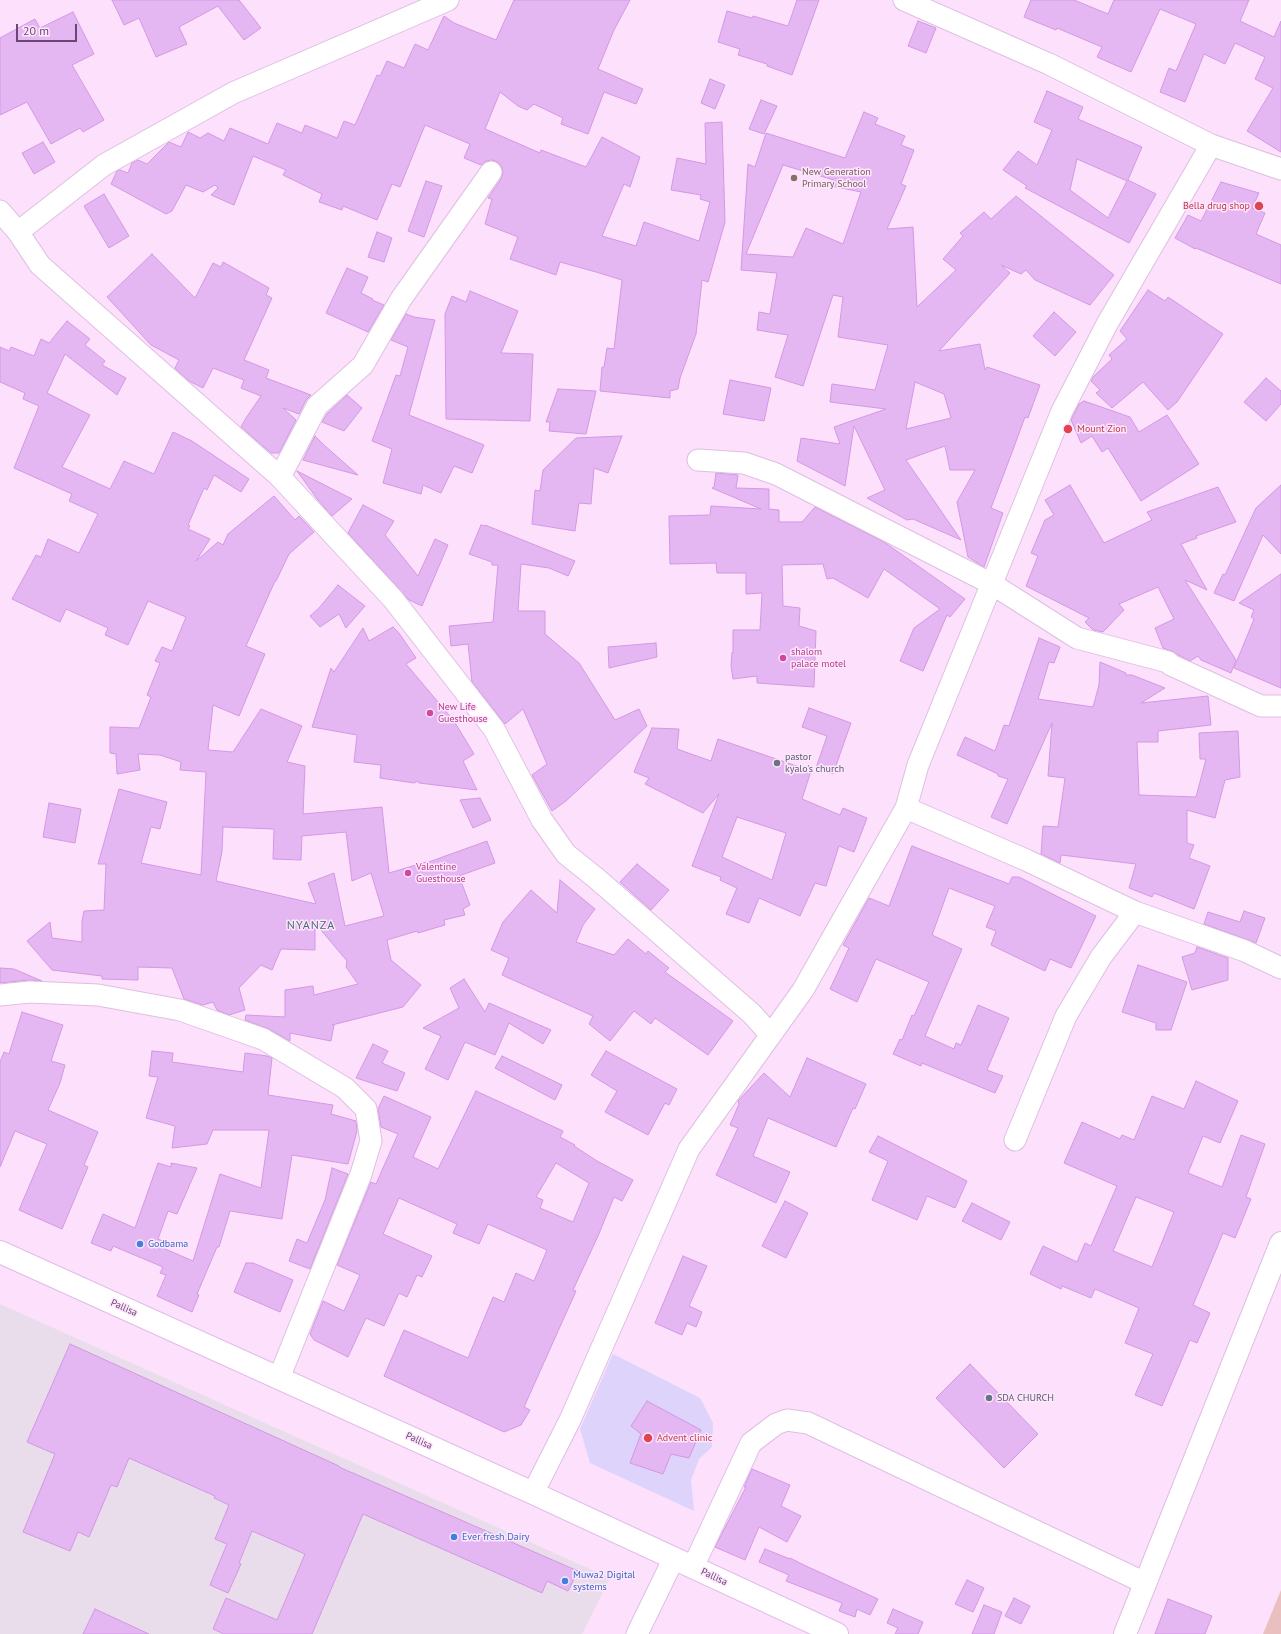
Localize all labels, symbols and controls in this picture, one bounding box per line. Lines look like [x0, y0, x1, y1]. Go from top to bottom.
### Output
scale bar [18, 16, 79, 42]
text: 20 m [23, 23, 49, 38]
place label: New Generation Primary School [802, 166, 871, 190]
marker: New Generation Primary School [789, 173, 799, 183]
place label: Bella drug shop [1183, 200, 1250, 212]
marker: Bella drug shop [1253, 200, 1265, 212]
marker: Mount Zion [1062, 423, 1074, 435]
place label: Mount Zion [1077, 423, 1126, 435]
place label: shalom palace motel [791, 646, 846, 670]
marker: shalom palace motel [778, 653, 788, 663]
place label: New Life Guesthouse [438, 701, 488, 724]
marker: New Life Guesthouse [425, 708, 435, 718]
place label: pastor kyalo's church [785, 751, 844, 774]
marker: pastor kyalo's church [772, 758, 782, 768]
place label: Valentine Guesthouse [416, 861, 466, 884]
marker: Valentine Guesthouse [403, 868, 413, 878]
district label: NYANZA [287, 919, 335, 933]
place label: Godbama [148, 1238, 188, 1250]
marker: Godbama [135, 1239, 145, 1249]
street label: Pallisa [109, 1297, 139, 1319]
place label: SDA CHURCH [997, 1392, 1054, 1404]
marker: SDA CHURCH [984, 1393, 994, 1403]
street label: Pallisa [404, 1430, 434, 1452]
marker: Advent clinic [642, 1432, 654, 1444]
place label: Advent clinic [657, 1432, 712, 1444]
place label: Ever fresh Dairy [462, 1531, 529, 1543]
marker: Ever fresh Dairy [449, 1532, 459, 1542]
street label: Pallisa [699, 1566, 729, 1588]
place label: Muwa2 Digital systems [573, 1569, 635, 1592]
marker: Muwa2 Digital systems [560, 1576, 570, 1586]

